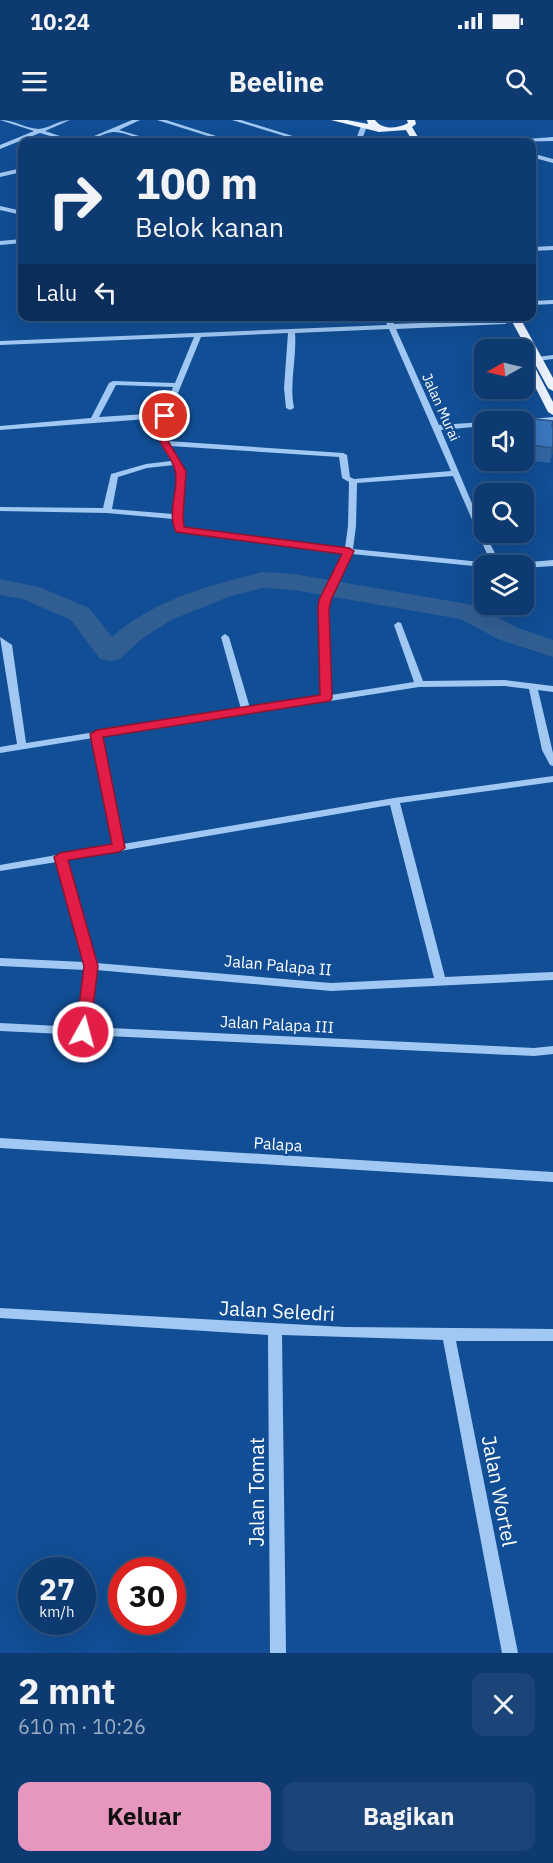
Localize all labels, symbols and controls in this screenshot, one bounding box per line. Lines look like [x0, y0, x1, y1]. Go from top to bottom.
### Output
text: 10:24 [30, 7, 90, 36]
text: Beeline [229, 64, 324, 99]
icon: menu [18, 65, 51, 98]
icon: search [502, 65, 535, 98]
text: 100 m [135, 156, 258, 211]
icon: right [36, 162, 114, 240]
text: Belok kanan [135, 209, 284, 244]
icon: left [89, 276, 122, 309]
text: Lalu [36, 278, 77, 307]
north arrow [474, 339, 534, 399]
map controls [474, 339, 534, 615]
street label: Jalan Murai [418, 370, 464, 444]
pin [139, 390, 190, 441]
icon: arrive [148, 399, 181, 432]
button: sound [474, 411, 534, 471]
button: search [474, 483, 534, 543]
button: layers [474, 555, 534, 615]
street label: Jalan Palapa II [223, 950, 333, 980]
position arrow [51, 1000, 115, 1064]
street label: Jalan Palapa III [219, 1011, 335, 1037]
street label: Palapa [253, 1132, 303, 1156]
street label: Jalan Seledri [218, 1294, 336, 1327]
street label: Jalan Wortel [475, 1433, 523, 1549]
street label: Jalan Tomat [243, 1437, 270, 1547]
speed limit sign: 30 [108, 1557, 186, 1635]
text: 27 [39, 1569, 75, 1608]
text: km/h [39, 1602, 75, 1621]
text: 2 mnt [18, 1667, 116, 1714]
button: close [472, 1673, 535, 1736]
text: 610 m · 10:26 [18, 1713, 146, 1740]
button: Keluar [18, 1782, 271, 1851]
button: Bagikan [283, 1782, 535, 1851]

